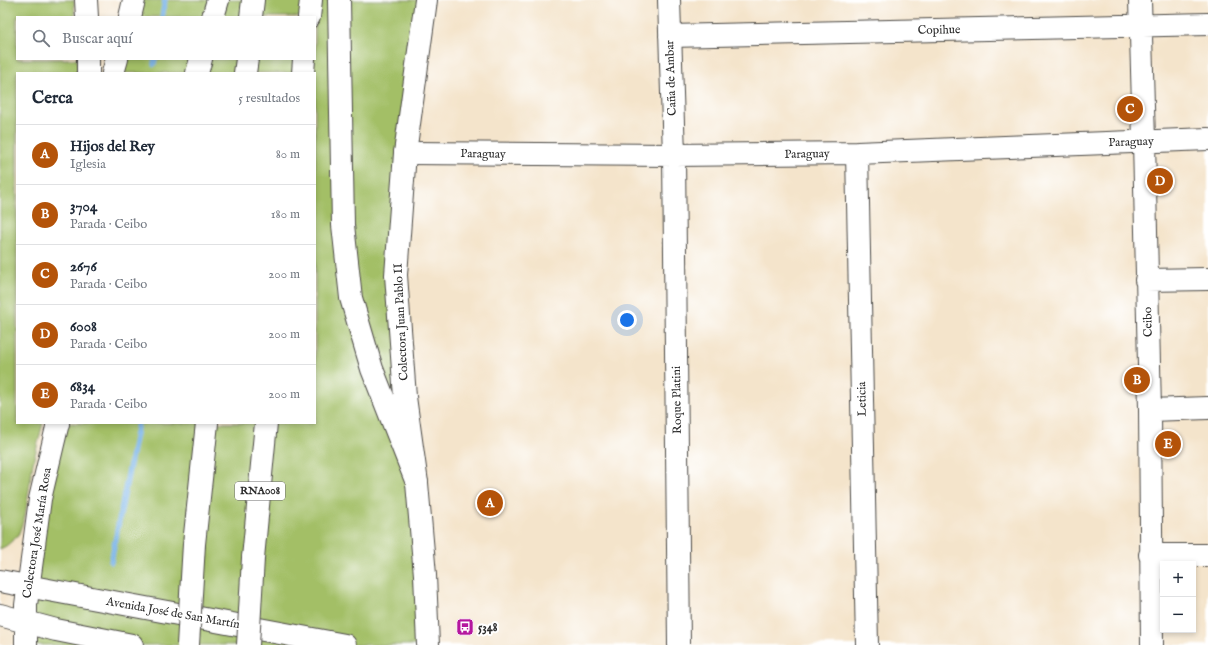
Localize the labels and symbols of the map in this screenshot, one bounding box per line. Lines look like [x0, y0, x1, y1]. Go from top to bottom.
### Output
street label: Copihue [917, 22, 961, 39]
street label: Caña de Ambar [662, 39, 680, 116]
pin: C [1117, 94, 1143, 124]
street label: Paraguay [1108, 134, 1154, 150]
street label: Paraguay [460, 146, 506, 162]
street label: Paraguay [784, 146, 830, 162]
pin: D [1147, 166, 1173, 196]
street label: Colectora Juan Pablo II [390, 263, 413, 381]
street label: Ceibo [1140, 306, 1156, 337]
your location [617, 310, 637, 330]
pin: B [1124, 365, 1150, 395]
street label: Roque Platini [669, 366, 686, 434]
street label: Leticia [854, 381, 870, 417]
pin: E [1155, 429, 1181, 459]
street label: Colectora José María Rosa [19, 466, 56, 599]
road number: RNA008 [235, 482, 285, 500]
pin: A [477, 488, 503, 518]
street label: Avenida José de San Martín [104, 594, 241, 633]
bus stop icon: 5348 [455, 617, 475, 637]
place label: 5348 [478, 620, 498, 635]

